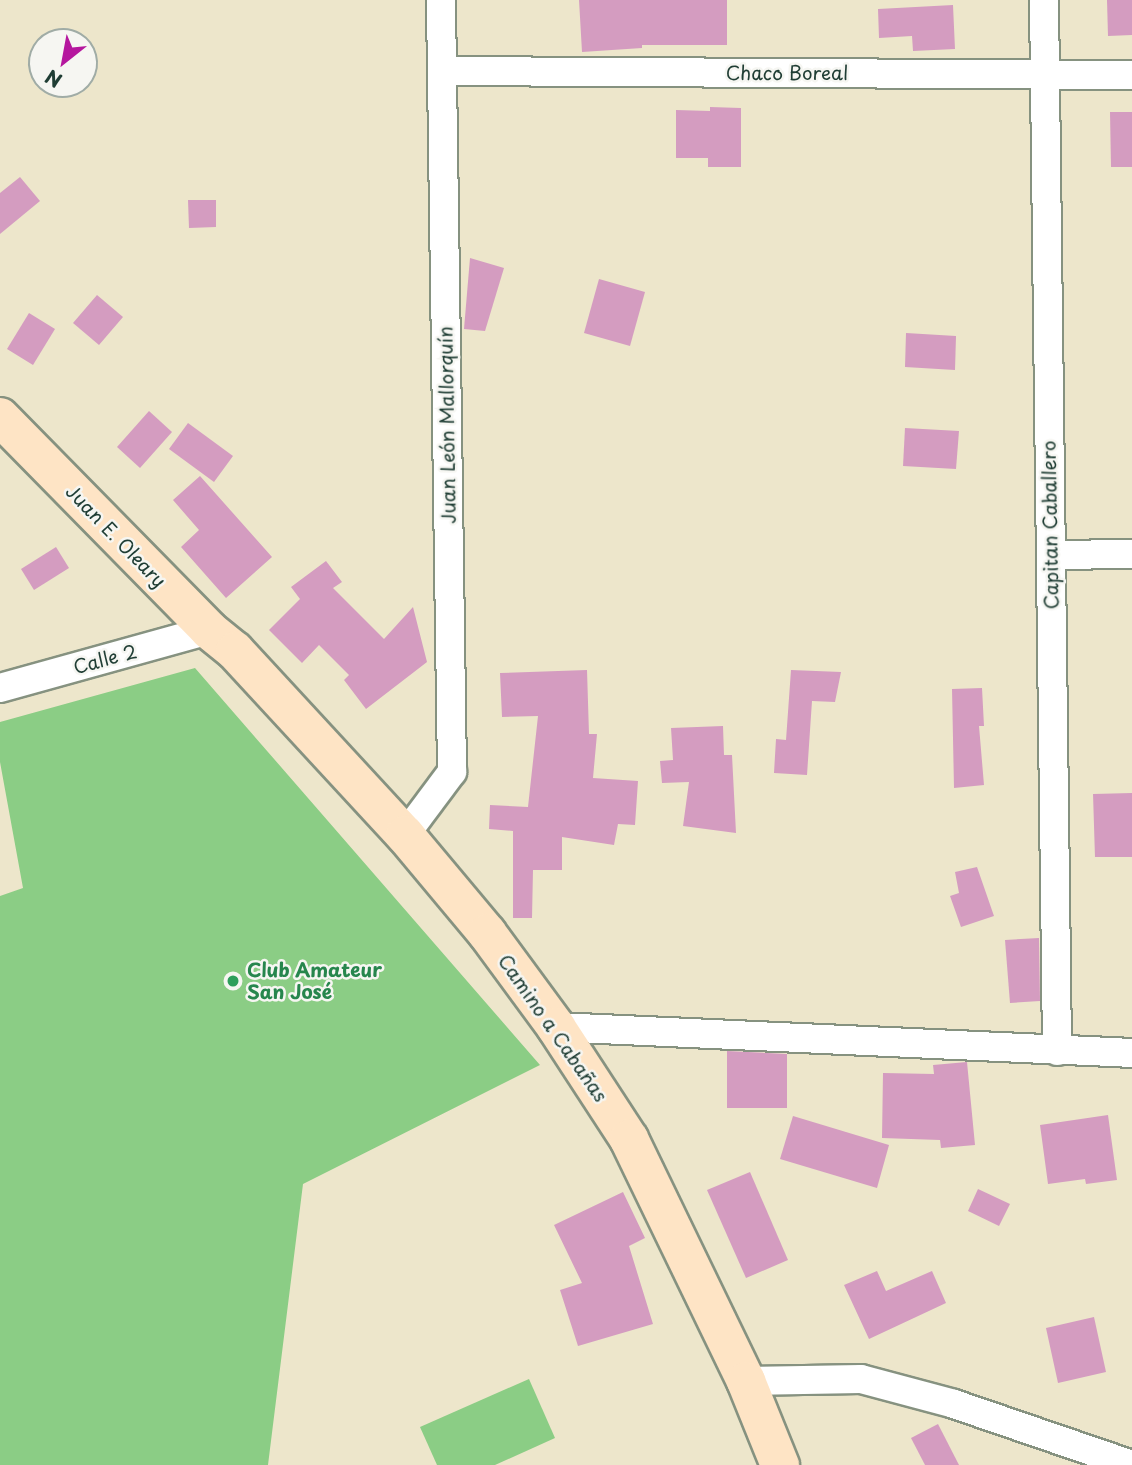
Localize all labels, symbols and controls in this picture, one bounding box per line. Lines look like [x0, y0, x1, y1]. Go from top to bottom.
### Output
north arrow [28, 28, 98, 98]
street label: Chaco Boreal [725, 62, 849, 84]
text: N [40, 63, 67, 95]
street label: Juan León Mallorquín [434, 326, 460, 524]
street label: Capitan Caballero [1037, 441, 1063, 609]
street label: Juan E. Oleary [61, 480, 171, 592]
street label: Calle 2 [70, 639, 140, 679]
street label: Camino a Cabañas [494, 950, 612, 1106]
place label: Club Amateur San José [247, 959, 383, 1003]
marker: Club Amateur San José [225, 973, 241, 989]

